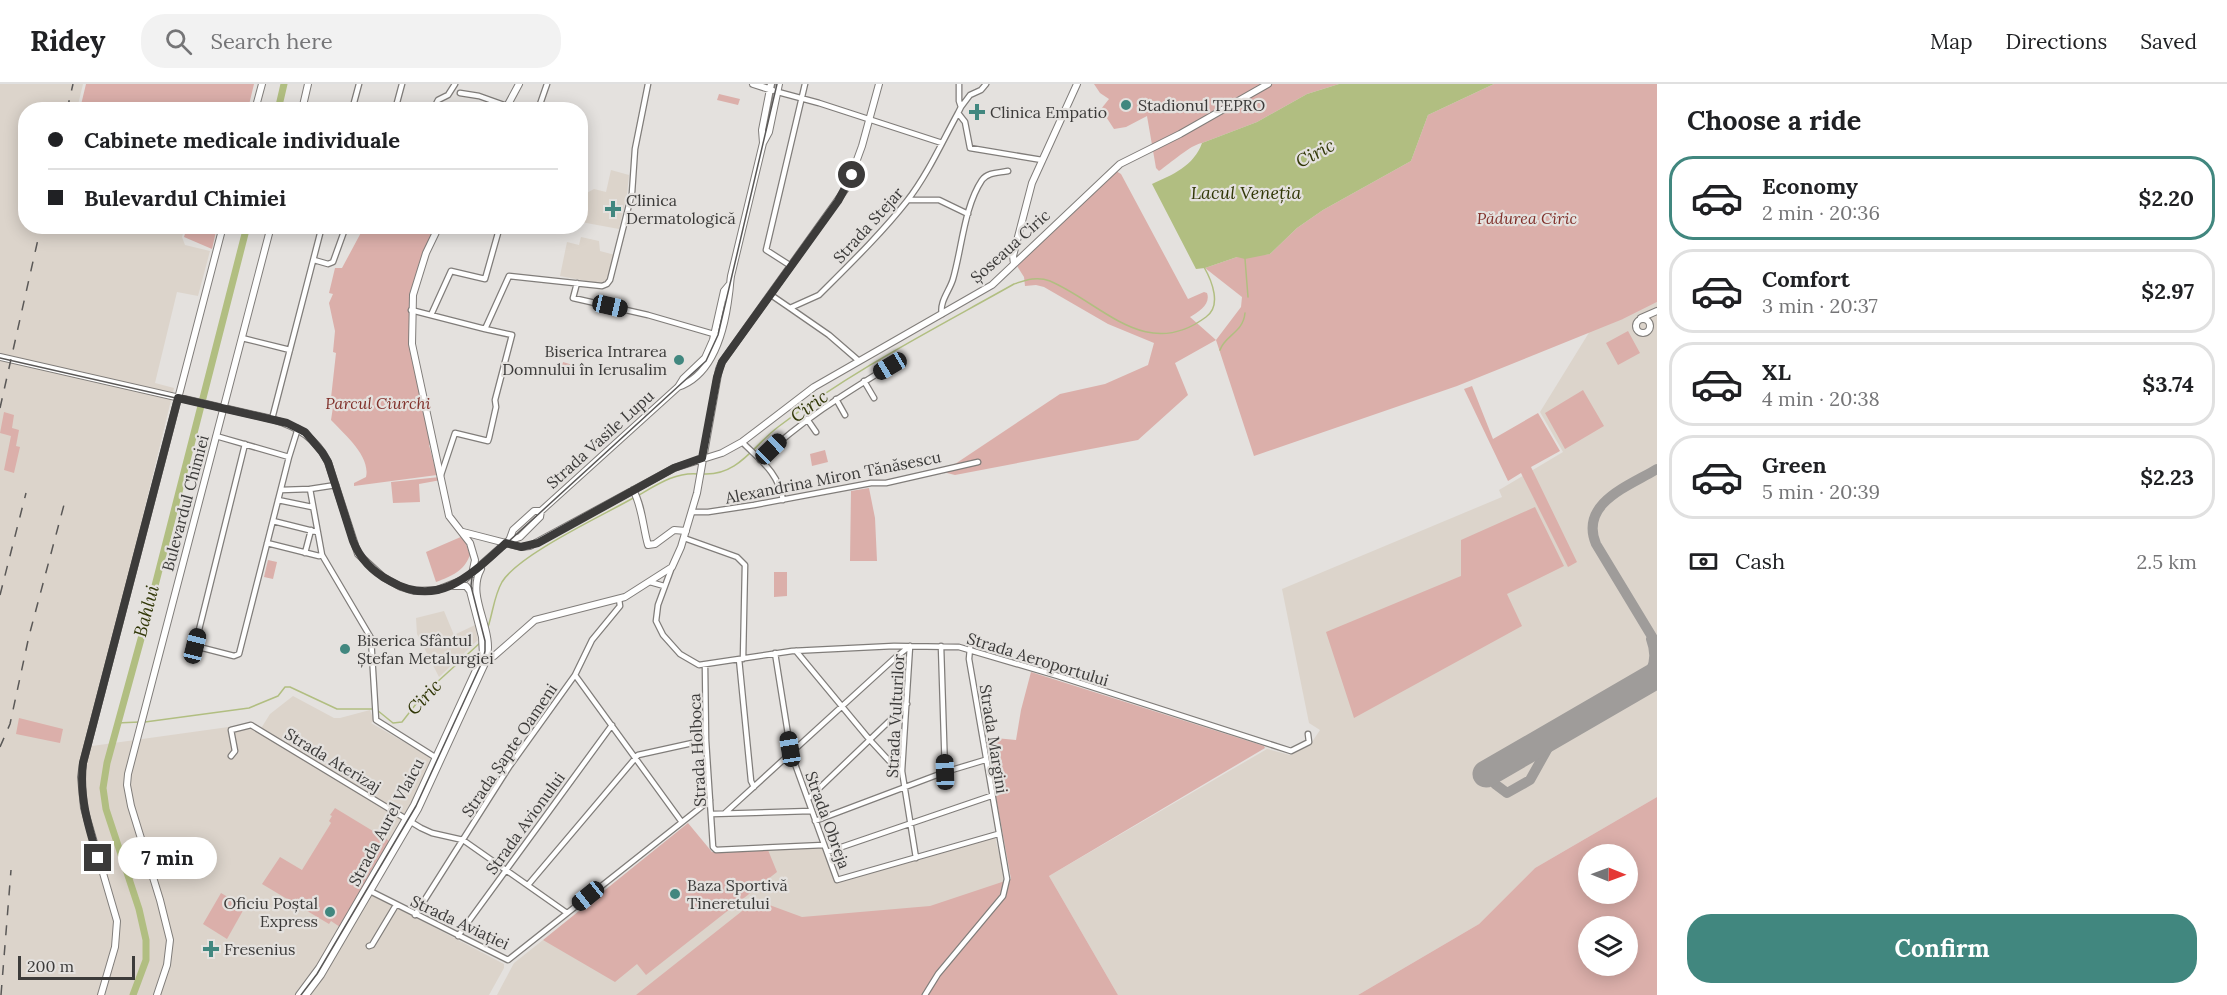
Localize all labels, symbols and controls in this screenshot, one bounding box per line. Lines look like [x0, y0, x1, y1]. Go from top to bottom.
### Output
search box [141, 14, 561, 68]
text: Ridey [30, 23, 105, 59]
icon: search [162, 25, 195, 58]
text: Search here [210, 27, 333, 55]
text: Map [1930, 28, 1973, 55]
text: Directions [2006, 28, 2107, 55]
text: Saved [2140, 28, 2197, 55]
place label: Stadionul TEPRO [1138, 95, 1265, 115]
marker: Stadionul TEPRO [1119, 98, 1133, 112]
place label: Clinica Empatio [990, 102, 1107, 122]
marker: Clinica Empatio [968, 103, 986, 121]
text: Choose a ride [1687, 103, 1861, 137]
text: Cabinete medicale individuale [84, 126, 400, 154]
water label: Ciric [1292, 133, 1338, 173]
route start [838, 161, 865, 188]
icon: car [1690, 171, 1744, 225]
text: Economy [1762, 172, 1858, 200]
water label: Lacul Veneția [1191, 181, 1301, 204]
street label: Strada Stejar [829, 183, 907, 267]
text: Bulevardul Chimiei [84, 184, 286, 212]
text: $2.20 [2138, 184, 2194, 212]
place label: Clinica Dermatologică [626, 190, 736, 228]
marker: Clinica Dermatologică [604, 200, 622, 218]
text: 2 min · 20:36 [1762, 200, 1880, 225]
street label: Șoseaua Ciric [966, 205, 1054, 287]
park label: Pădurea Ciric [1477, 208, 1577, 228]
icon: car [1690, 264, 1744, 318]
text: Comfort [1762, 265, 1850, 293]
text: $2.97 [2141, 277, 2194, 305]
car [590, 293, 630, 319]
text: 3 min · 20:37 [1762, 293, 1878, 318]
place label: Biserica Intrarea Domnului în Ierusalim [502, 341, 667, 379]
car [870, 349, 910, 383]
marker: Biserica Intrarea Domnului în Ierusalim [672, 353, 686, 367]
icon: car [1690, 357, 1744, 411]
text: XL [1762, 358, 1791, 386]
text: $3.74 [2142, 370, 2194, 398]
street label: Strada Vasile Lupu [542, 385, 658, 492]
water label: Ciric [786, 385, 832, 427]
text: 4 min · 20:38 [1762, 386, 1880, 411]
park label: Parcul Ciurchi [325, 393, 431, 413]
car [752, 430, 790, 468]
street label: Bulevardul Chimiei [157, 433, 213, 573]
street label: Alexandrina Miron Tănăsescu [722, 446, 943, 508]
icon: car [1690, 450, 1744, 504]
text: Green [1762, 451, 1827, 479]
text: $2.23 [2140, 463, 2194, 491]
text: 5 min · 20:39 [1762, 479, 1880, 504]
icon: cash [1687, 545, 1720, 578]
text: Cash [1735, 547, 1785, 575]
text: 2.5 km [2137, 549, 2197, 574]
water label: Bahlui [128, 582, 164, 640]
car [182, 626, 208, 666]
street label: Strada Aeroportului [965, 628, 1111, 690]
place label: Biserica Sfântul Ștefan Metalurgiei [357, 630, 494, 668]
marker: Biserica Sfântul Ștefan Metalurgiei [338, 642, 352, 656]
street label: Strada Vulturilor [882, 653, 908, 779]
water label: Ciric [402, 674, 446, 720]
street label: Strada Șapte Oameni [457, 680, 561, 820]
street label: Strada Margini [976, 683, 1012, 795]
street label: Strada Holboca [684, 693, 710, 807]
street label: Strada Aterizaj [281, 723, 385, 797]
car [778, 730, 802, 768]
street label: Strada Aurel Vlaicu [344, 754, 428, 889]
car [935, 754, 955, 790]
street label: Strada Avionului [481, 768, 569, 878]
street label: Strada Obreja [801, 769, 855, 871]
callout: 7 min [119, 837, 218, 879]
route end [84, 844, 111, 871]
north arrow [1578, 844, 1638, 904]
map controls [1578, 844, 1638, 976]
text: 7 min [141, 845, 194, 870]
place label: Baza Sportivă Tineretului [687, 875, 788, 913]
car [568, 878, 608, 914]
marker: Baza Sportivă Tineretului [668, 887, 682, 901]
street label: Strada Aviației [407, 890, 513, 954]
place label: Oficiu Poștal Express [223, 893, 318, 931]
marker: Oficiu Poștal Express [323, 905, 337, 919]
button: Confirm [1687, 914, 2197, 983]
button: layers [1578, 916, 1638, 976]
place label: Fresenius [224, 939, 295, 959]
marker: Fresenius [202, 940, 220, 958]
scale bar [18, 953, 135, 980]
text: 200 m [27, 956, 74, 976]

